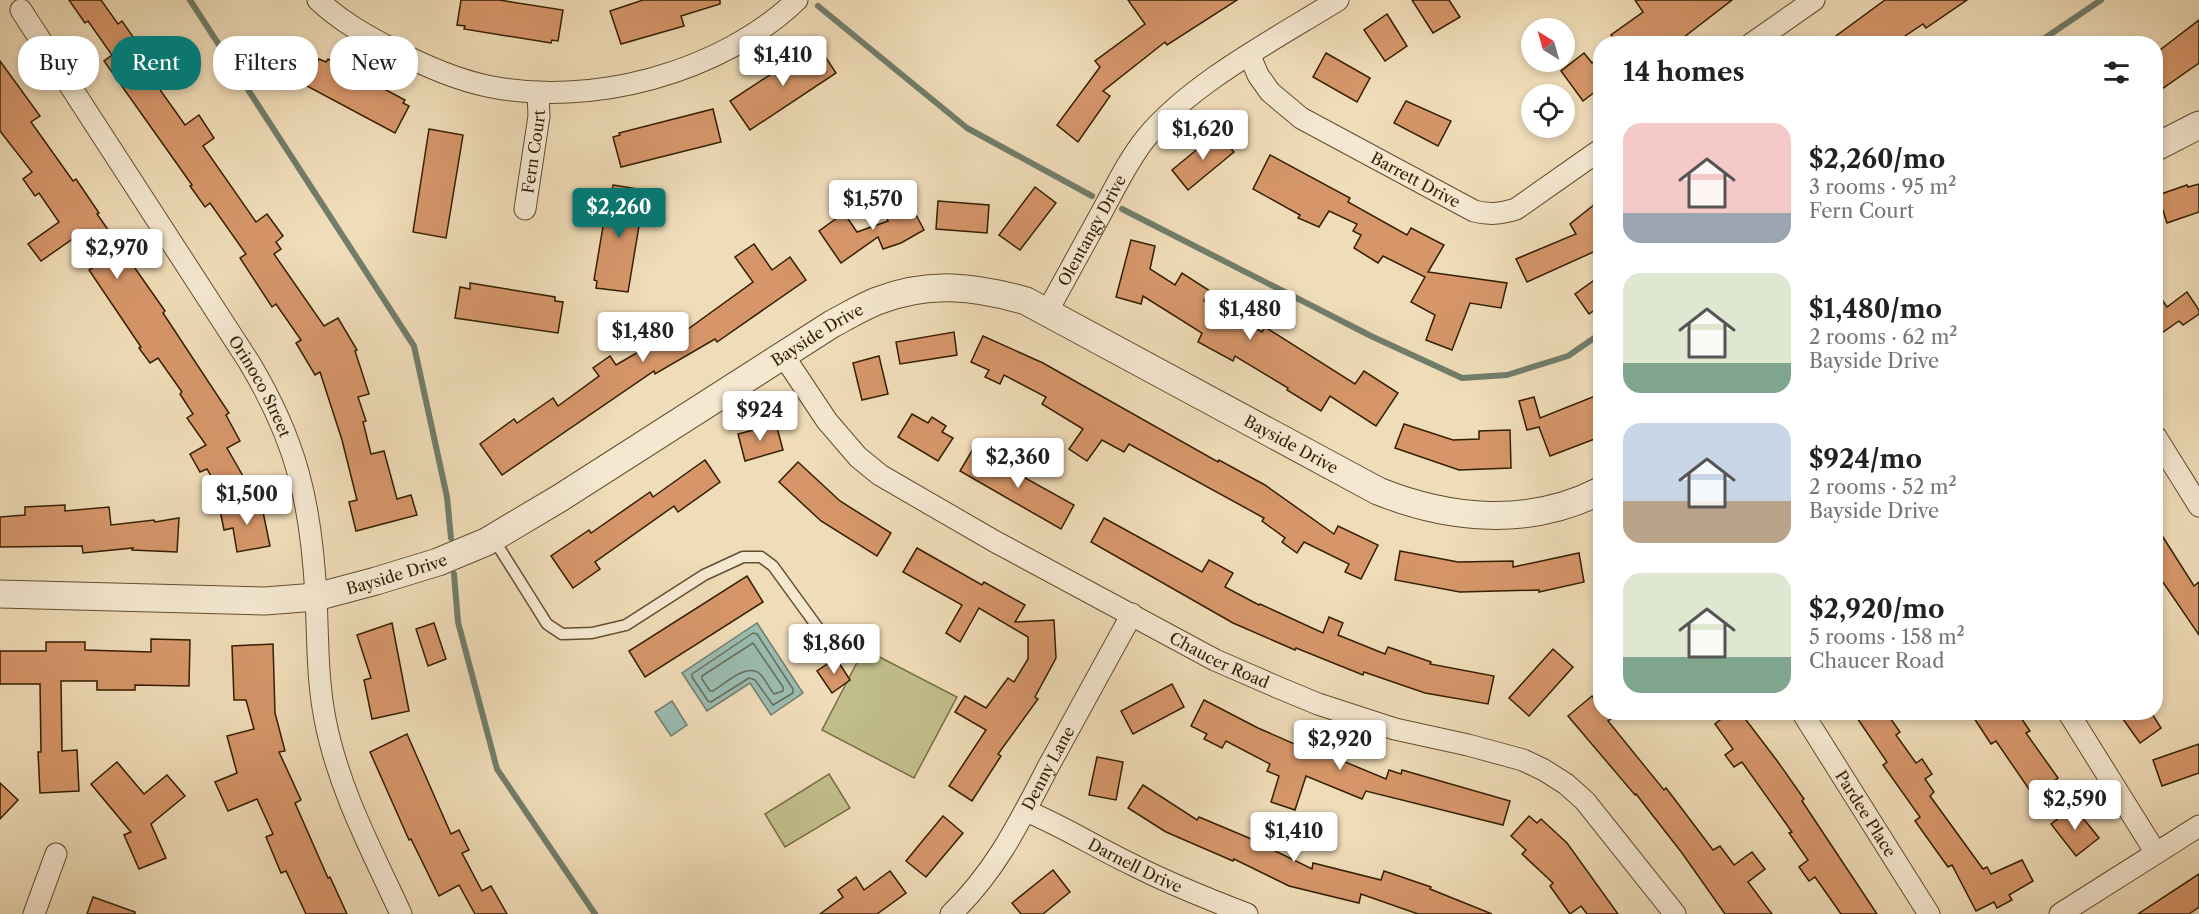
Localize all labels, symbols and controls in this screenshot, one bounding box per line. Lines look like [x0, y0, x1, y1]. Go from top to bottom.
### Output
north arrow [1521, 18, 1575, 72]
map controls [1521, 18, 1575, 138]
chip: Buy [18, 36, 99, 90]
chip: Rent [111, 36, 201, 90]
chip: Filters [213, 36, 318, 90]
chip: New [330, 36, 418, 90]
pin: $1,410 [734, 36, 832, 87]
text: $1,410 [753, 43, 813, 67]
text: 14 homes [1623, 56, 1745, 88]
icon: filters [2100, 56, 2133, 89]
button: locate [1521, 84, 1575, 138]
street label: Fern Court [517, 109, 549, 195]
pin: $1,620 [1154, 110, 1252, 161]
text: $1,620 [1172, 117, 1234, 141]
text: $2,260/mo [1809, 143, 1945, 175]
street label: Barrett Drive [1367, 147, 1464, 212]
icon: home [1671, 147, 1743, 219]
street label: Olentangy Drive [1053, 171, 1130, 289]
text: 3 rooms · 95 m² [1809, 175, 1956, 199]
pin: $1,570 [824, 180, 922, 231]
text: $1,570 [843, 187, 903, 211]
pin: $2,260 [570, 188, 668, 239]
text: $2,260 [587, 195, 651, 219]
text: Fern Court [1809, 199, 1914, 223]
pin: $2,970 [68, 229, 166, 280]
text: $2,970 [85, 236, 149, 260]
pin: $1,480 [1201, 290, 1299, 341]
text: $1,480/mo [1809, 293, 1942, 325]
text: $1,480 [1219, 297, 1281, 321]
icon: home [1671, 297, 1743, 369]
street label: Bayside Drive [767, 299, 867, 370]
pin: $1,480 [594, 312, 692, 363]
text: $1,480 [612, 319, 674, 343]
text: 2 rooms · 62 m² [1809, 325, 1957, 349]
street label: Orinoco Street [224, 332, 296, 440]
text: Bayside Drive [1809, 349, 1939, 373]
pin: $924 [724, 391, 796, 442]
text: $924 [737, 398, 783, 422]
street label: Bayside Drive [1241, 411, 1342, 478]
pin: $2,360 [969, 438, 1067, 489]
text: $924/mo [1809, 443, 1922, 475]
text: $2,360 [986, 445, 1050, 469]
icon: home [1671, 447, 1743, 519]
pin: $1,500 [198, 475, 296, 526]
text: 2 rooms · 52 m² [1809, 475, 1957, 499]
text: $1,500 [216, 482, 278, 506]
text: Bayside Drive [1809, 499, 1939, 523]
street label: Bayside Drive [344, 549, 450, 599]
text: $2,920/mo [1809, 593, 1945, 625]
icon: home [1671, 597, 1743, 669]
pin: $1,860 [785, 624, 883, 675]
text: 5 rooms · 158 m² [1809, 625, 1965, 649]
street label: Chaucer Road [1166, 627, 1273, 693]
text: $1,860 [803, 631, 865, 655]
text: Chaucer Road [1809, 649, 1944, 673]
pin: $2,920 [1291, 720, 1389, 771]
street label: Denny Lane [1017, 723, 1078, 814]
text: $2,920 [1308, 727, 1372, 751]
street label: Pardee Place [1831, 767, 1901, 861]
pin: $2,590 [2026, 780, 2124, 831]
text: $2,590 [2043, 787, 2107, 811]
pin: $1,410 [1245, 812, 1343, 863]
text: $1,410 [1264, 819, 1324, 843]
street label: Darnell Drive [1085, 834, 1185, 897]

